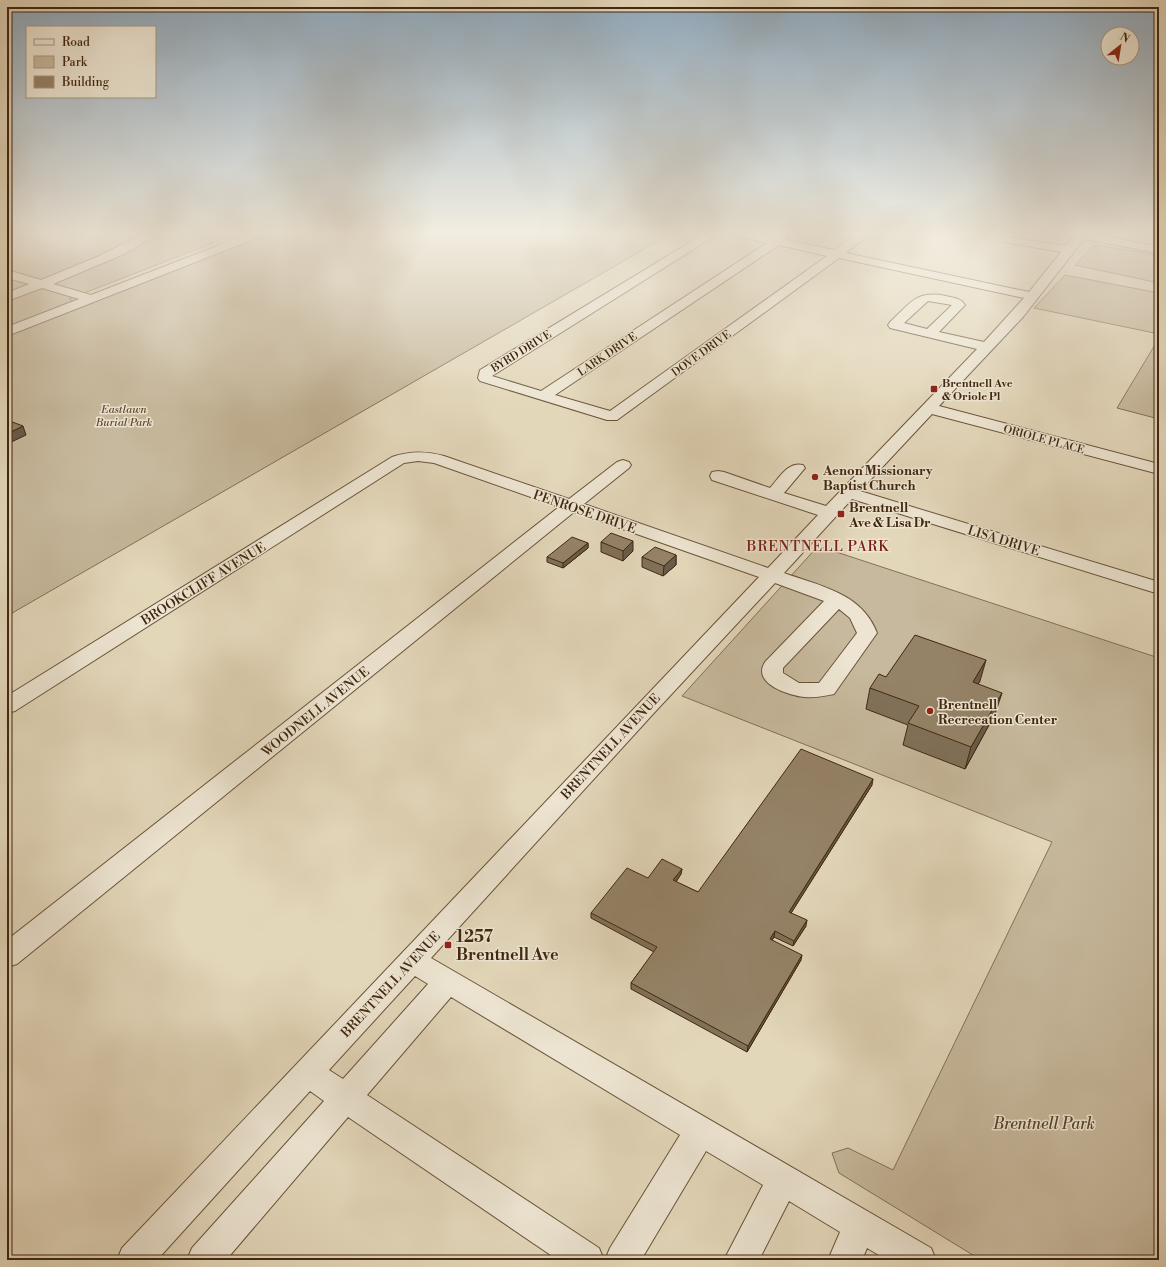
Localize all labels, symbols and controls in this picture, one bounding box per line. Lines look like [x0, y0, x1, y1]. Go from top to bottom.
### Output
legend [26, 26, 156, 98]
north arrow [1100, 26, 1140, 66]
text: N [1117, 30, 1132, 47]
text: Road [62, 35, 90, 50]
text: Park [62, 55, 88, 70]
text: Building [61, 75, 110, 90]
street label: DOVE DRIVE [669, 327, 734, 380]
street label: BYRD DRIVE [488, 328, 555, 376]
street label: LARK DRIVE [575, 330, 640, 380]
place label: Brentnell Ave & Oriole Pl [942, 377, 1013, 404]
marker: Brentnell Ave & Oriole Pl [929, 384, 939, 394]
park label: Eastlawn Burial Park [95, 403, 152, 430]
street label: ORIOLE PLACE [1002, 422, 1086, 458]
place label: Aenon Missionary Baptist Church [822, 463, 933, 494]
marker: Aenon Missionary Baptist Church [810, 472, 820, 482]
street label: PENROSE DRIVE [531, 487, 638, 537]
place label: Brentnell Ave & Lisa Dr [848, 500, 931, 531]
marker: Brentnell Ave & Lisa Dr [836, 509, 846, 519]
street label: LISA DRIVE [966, 522, 1042, 560]
district label: BRENTNELL PARK [746, 538, 889, 556]
street label: BROOKCLIFF AVENUE [138, 539, 269, 629]
street label: WOODNELL AVENUE [258, 663, 373, 761]
street label: BRENTNELL AVENUE [557, 691, 664, 803]
place label: Brentnell Recrecation Center [938, 697, 1058, 728]
marker: Brentnell Recrecation Center [925, 706, 935, 716]
place label: 1257 Brentnell Ave [456, 927, 559, 965]
street label: BRENTNELL AVENUE [337, 929, 444, 1041]
marker: 1257 Brentnell Ave [443, 940, 453, 950]
park label: Brentnell Park [992, 1114, 1095, 1134]

